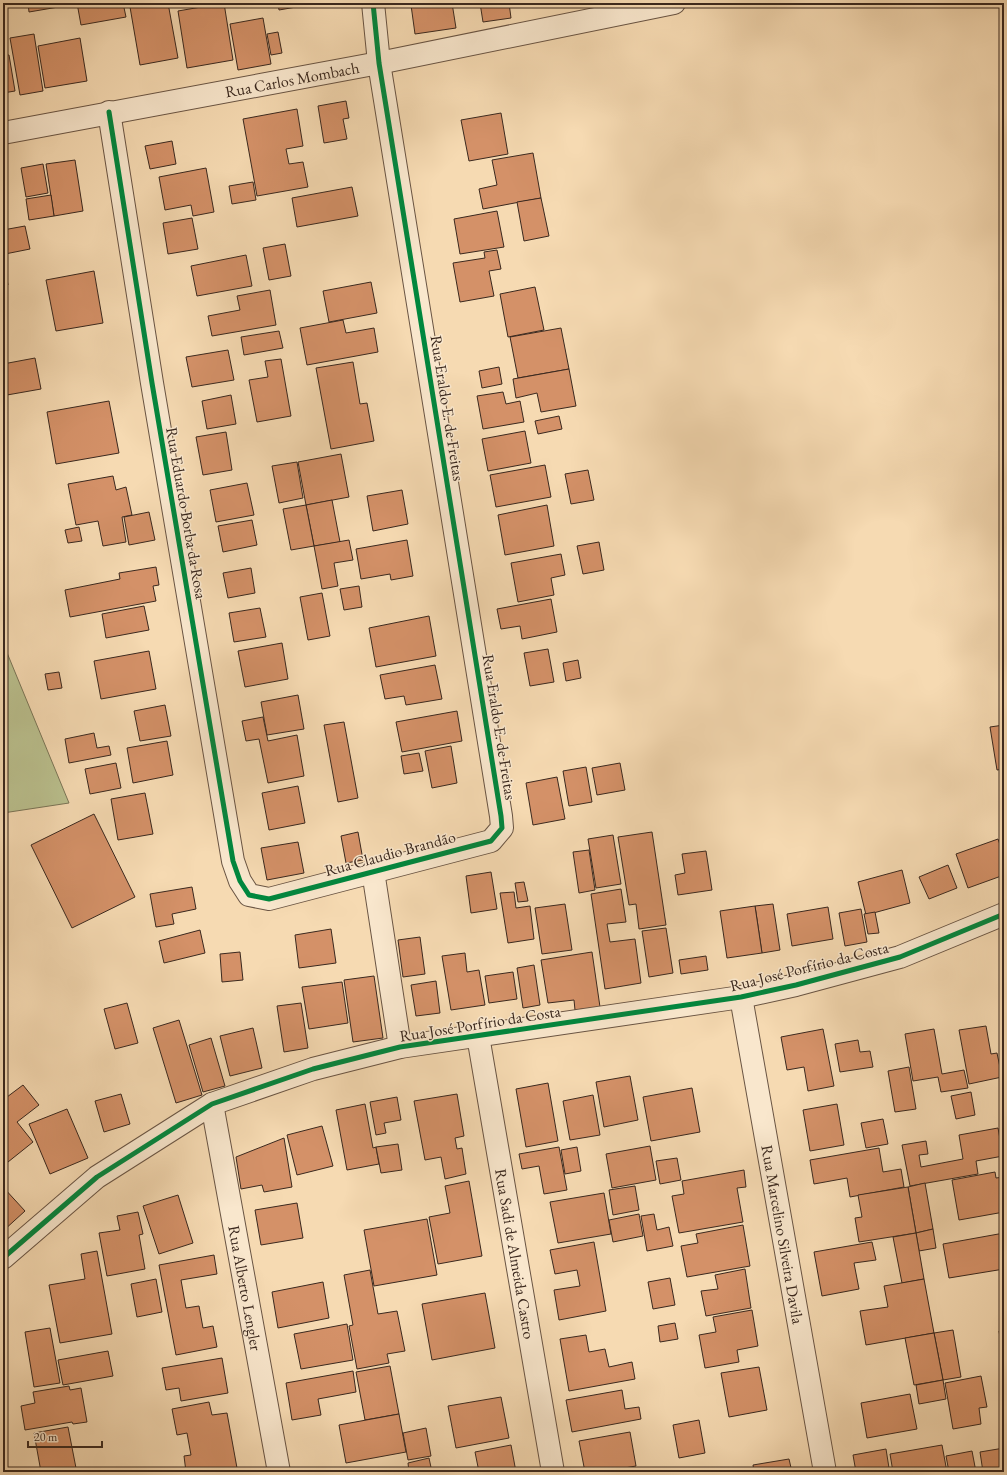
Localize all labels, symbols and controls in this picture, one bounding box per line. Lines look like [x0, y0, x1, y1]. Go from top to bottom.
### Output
street label: Rua Carlos Mombach [223, 57, 361, 102]
street label: Rua Eraldo E. de Freitas [426, 334, 469, 482]
street label: Rua Eduardo Borba da Rosa [161, 425, 212, 601]
street label: Rua Eraldo E. de Freitas [478, 653, 521, 801]
street label: Rua Claudio Brandão [322, 826, 458, 881]
street label: Rua José Porfírio da Costa [728, 936, 891, 996]
street label: Rua José Porfírio da Costa [398, 1000, 563, 1047]
street label: Rua Marcelino Silveira Davila [756, 1143, 809, 1326]
street label: Rua Sadi de Almeida Castro [490, 1167, 540, 1341]
street label: Rua Alberto Lengler [223, 1224, 267, 1353]
scale bar [28, 1423, 102, 1449]
text: 20 m [34, 1429, 58, 1445]

